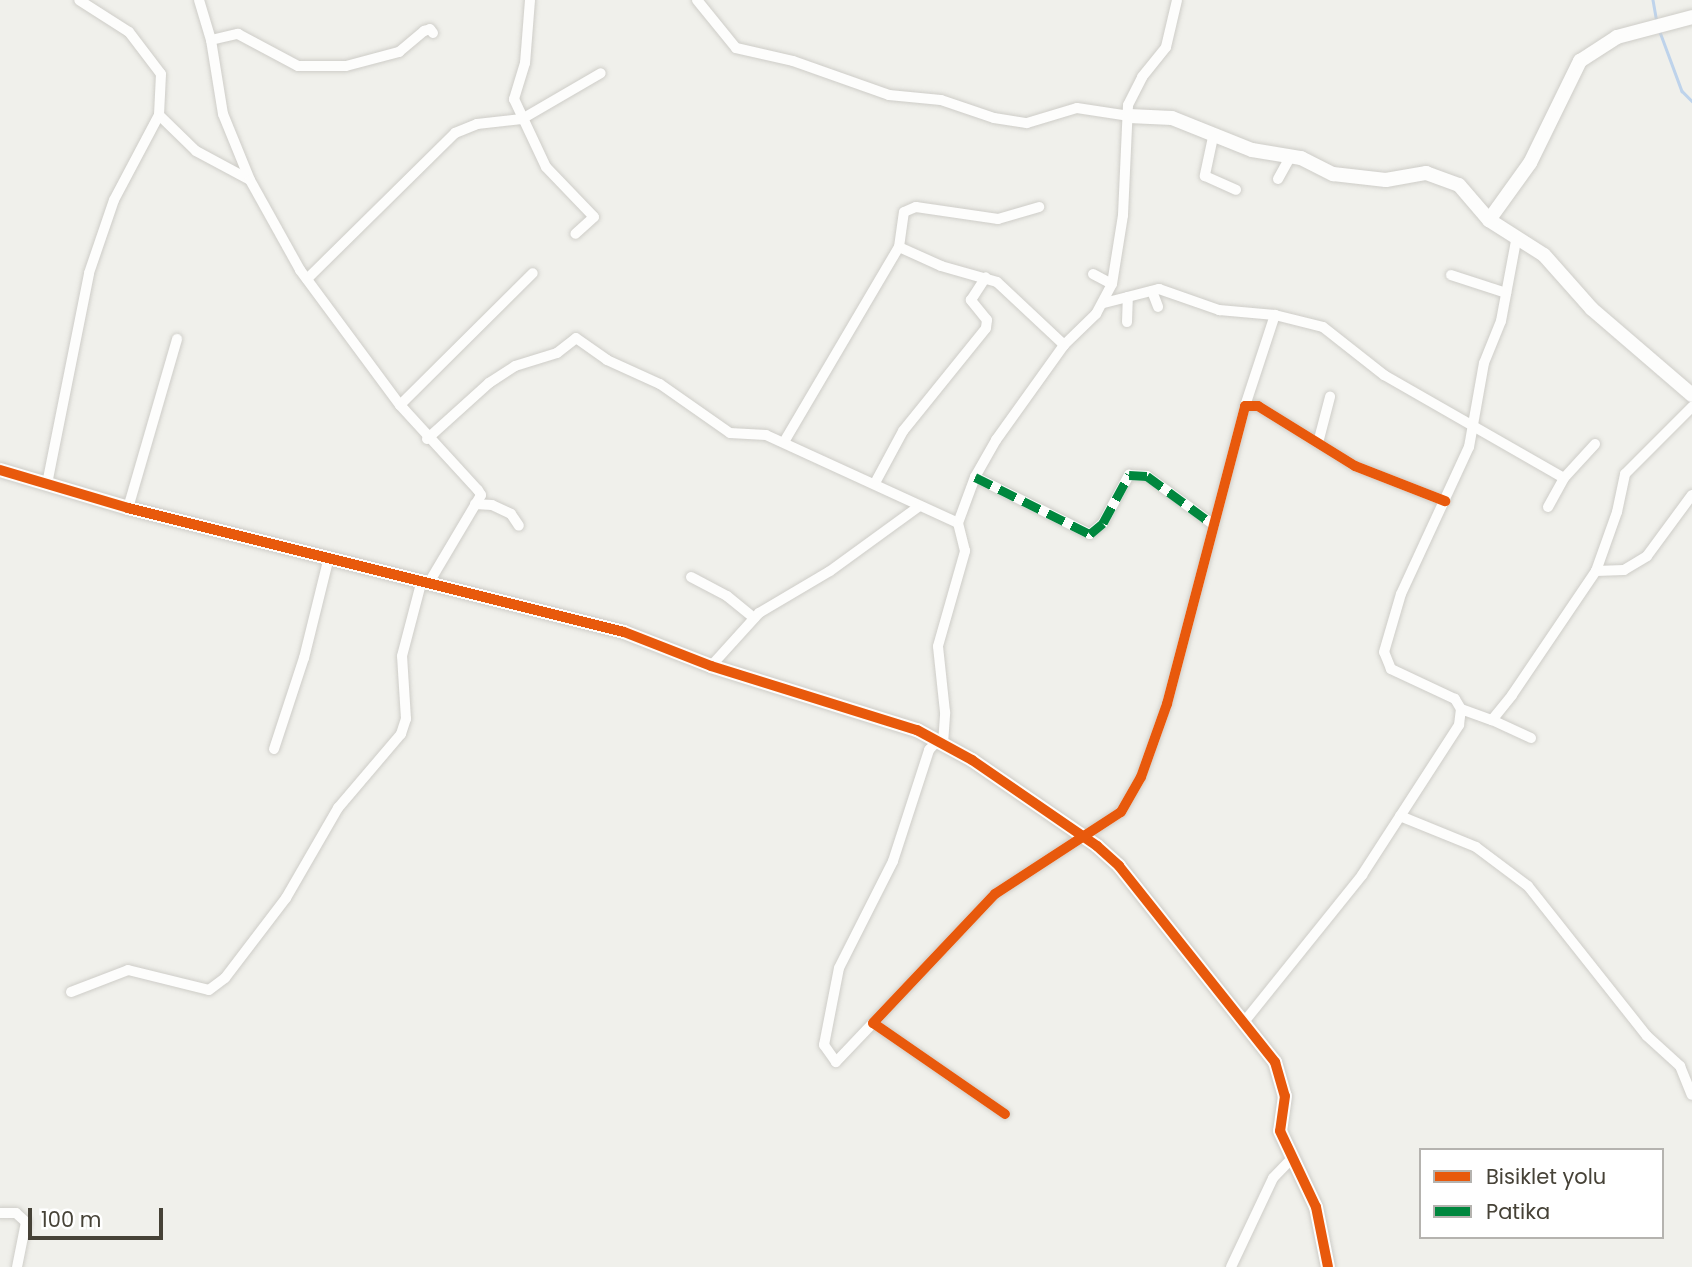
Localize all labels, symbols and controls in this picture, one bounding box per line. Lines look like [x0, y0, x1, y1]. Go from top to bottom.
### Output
legend [1419, 1148, 1664, 1239]
text: Bisiklet yolu [1486, 1162, 1606, 1191]
scale bar [32, 1194, 166, 1238]
text: Patika [1486, 1197, 1550, 1226]
text: 100 m [41, 1205, 101, 1234]

